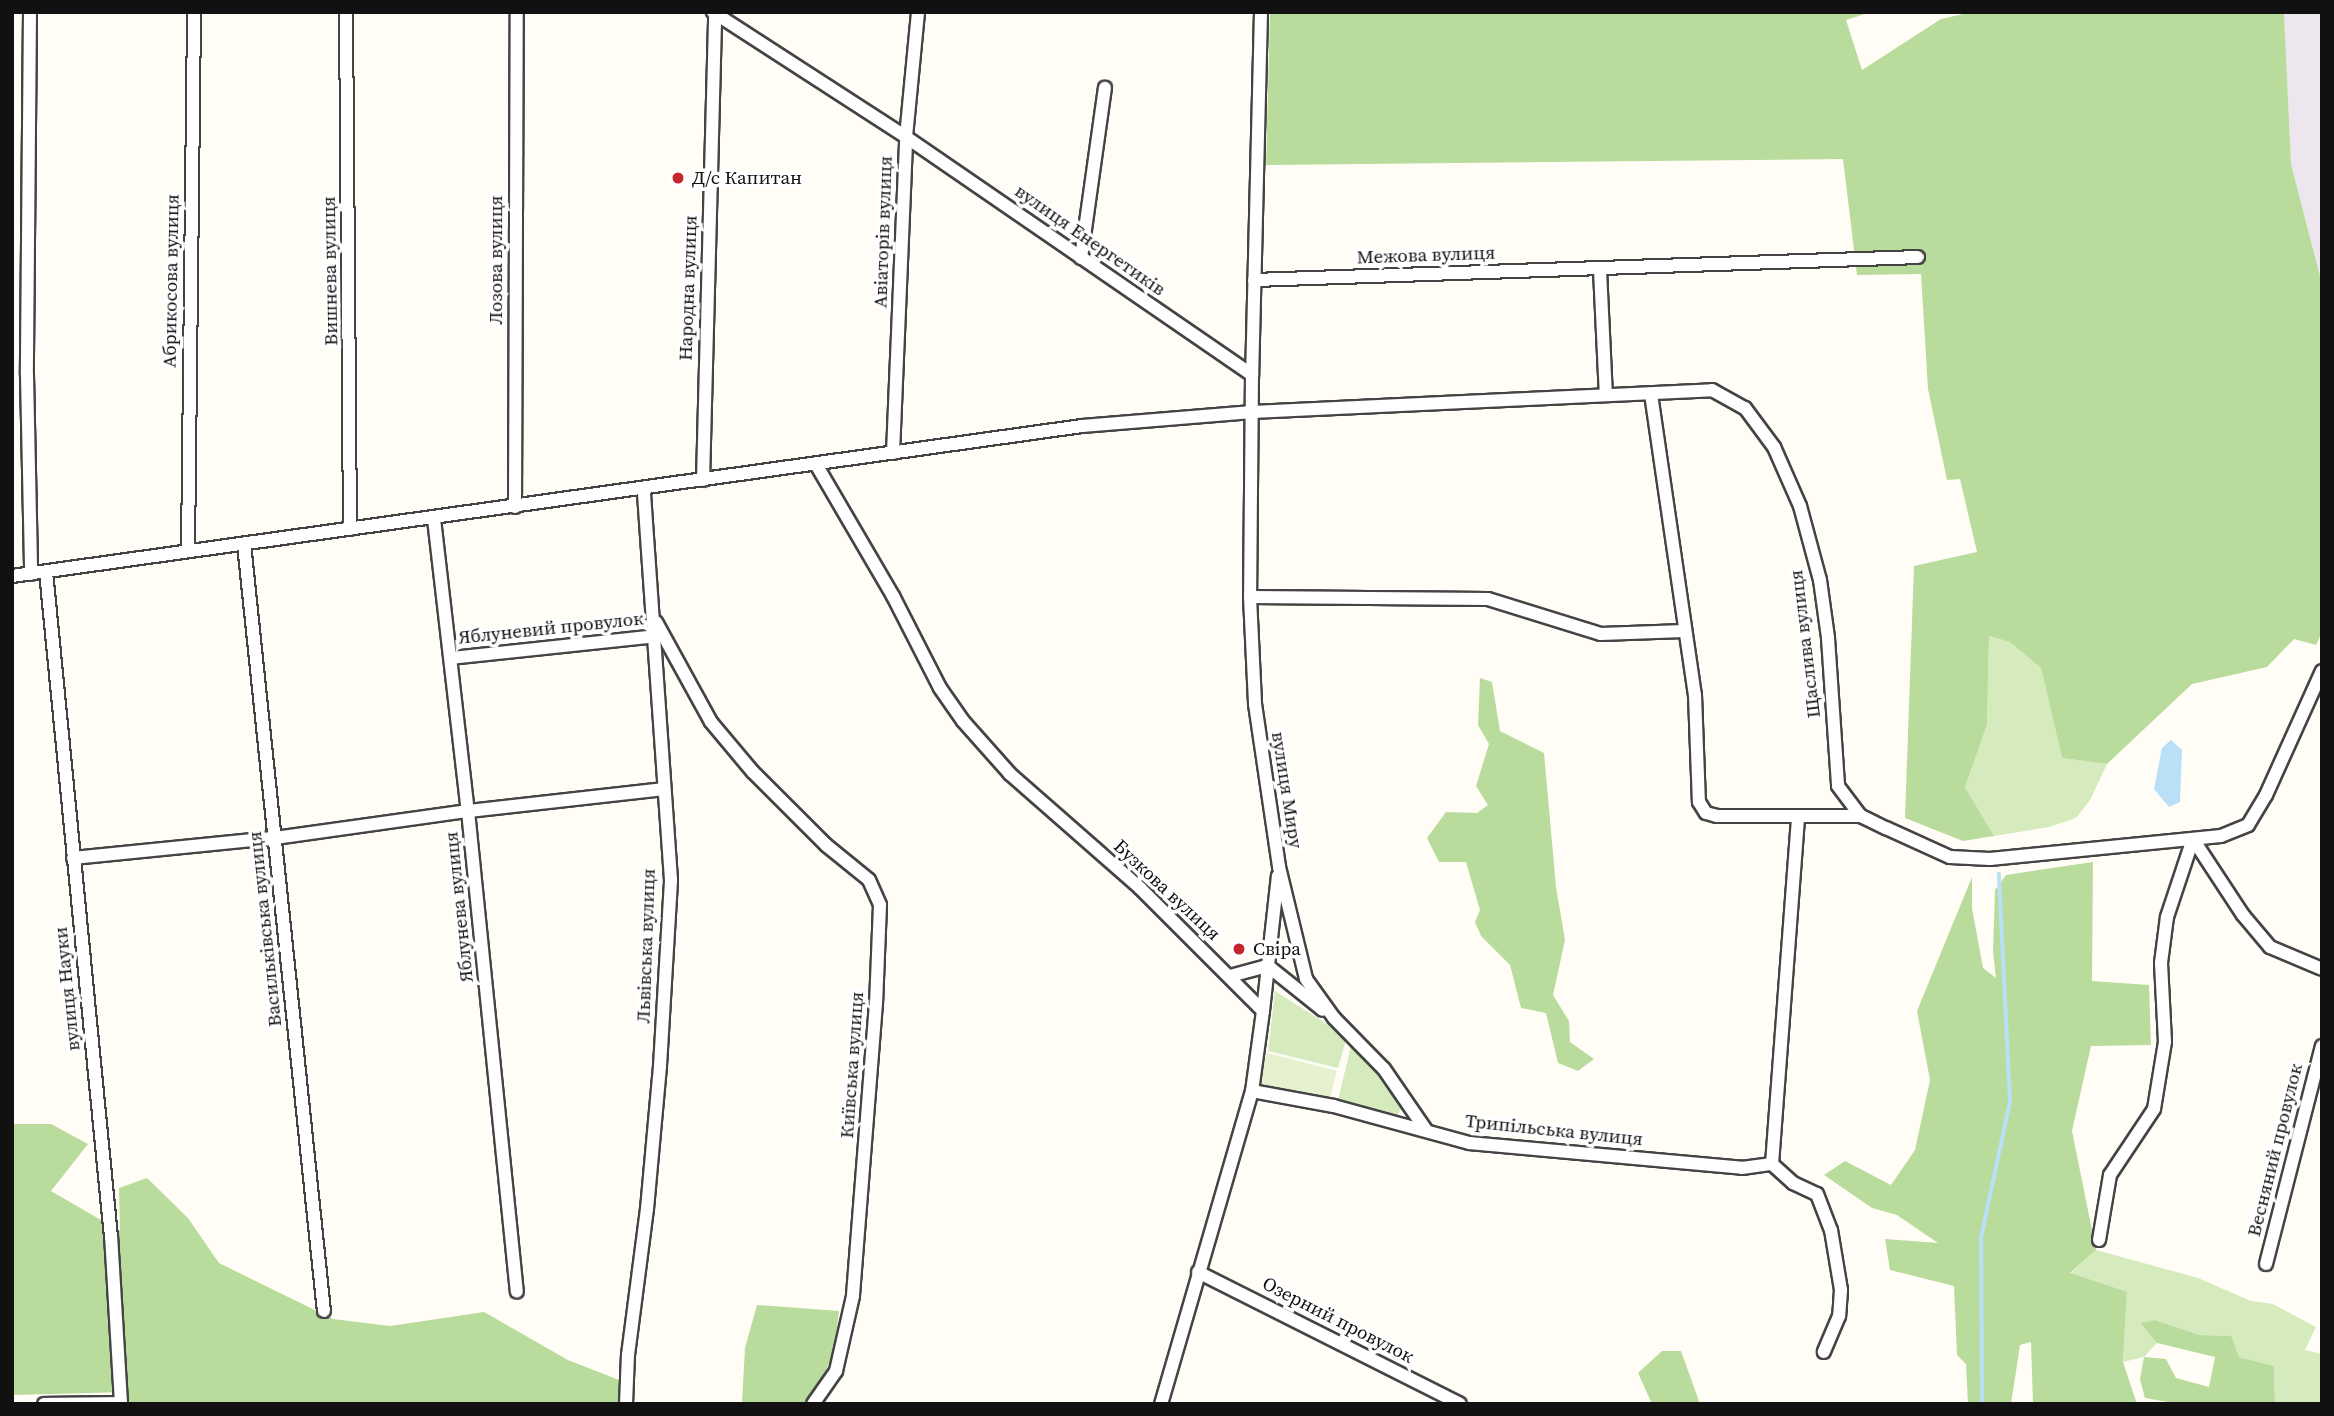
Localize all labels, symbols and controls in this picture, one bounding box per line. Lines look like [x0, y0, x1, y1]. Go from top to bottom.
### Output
street label: Авіаторів вулиця [869, 155, 897, 309]
place label: Д/с Капитан [692, 167, 802, 189]
marker: Д/с Капитан [670, 170, 686, 186]
street label: вулиця Енергетиків [1010, 179, 1170, 301]
street label: Абрикосова вулиця [158, 194, 184, 368]
street label: Лозова вулиця [485, 195, 507, 325]
street label: Вишнева вулиця [317, 196, 343, 346]
street label: Народна вулиця [674, 215, 702, 361]
street label: Межова вулиця [1356, 241, 1496, 269]
street label: Щаслива вулиця [1785, 569, 1825, 719]
street label: Яблуневий провулок [457, 607, 645, 649]
street label: вулиця Миру [1267, 730, 1307, 850]
street label: Васильківська вулиця [243, 830, 287, 1028]
street label: Яблунева вулиця [440, 831, 478, 983]
street label: Бузкова вулиця [1109, 835, 1225, 945]
street label: Львівська вулиця [632, 868, 660, 1024]
street label: вулиця Науки [49, 926, 85, 1052]
place label: Свіра [1253, 938, 1301, 960]
marker: Свіра [1231, 941, 1247, 957]
street label: Київська вулиця [835, 991, 869, 1139]
street label: Весняний провулок [2242, 1061, 2308, 1239]
street label: Трипільська вулиця [1464, 1109, 1644, 1151]
street label: Озерний провулок [1259, 1272, 1417, 1368]

